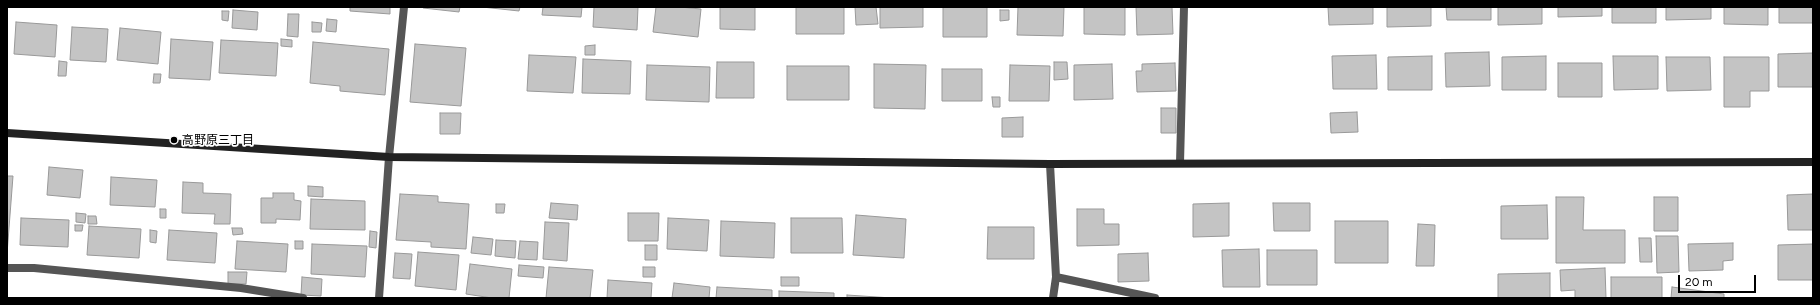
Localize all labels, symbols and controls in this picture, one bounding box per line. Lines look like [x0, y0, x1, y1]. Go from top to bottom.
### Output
place label: 高野原三丁目 [182, 133, 254, 147]
marker: 高野原三丁目 [169, 135, 179, 145]
scale bar [1680, 267, 1758, 293]
text: 20 m [1685, 275, 1713, 289]

